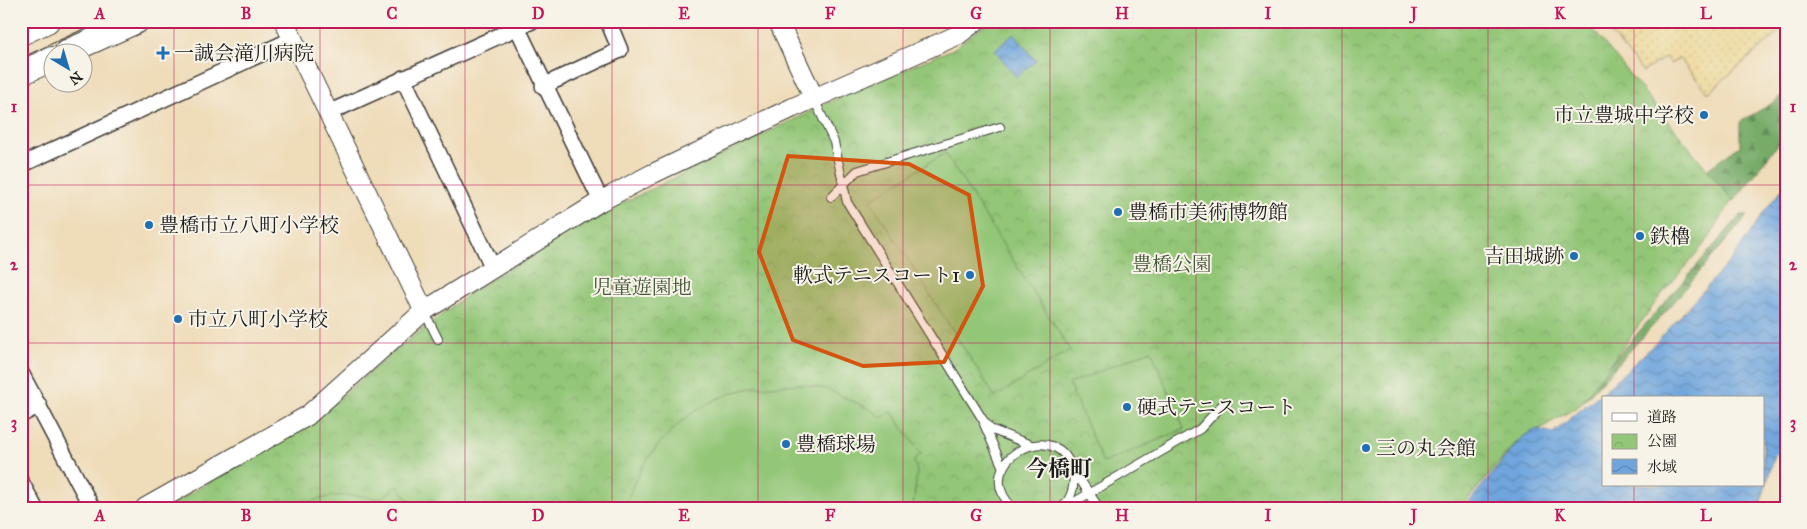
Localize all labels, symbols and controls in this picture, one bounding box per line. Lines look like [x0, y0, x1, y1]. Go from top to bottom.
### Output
text: A [94, 4, 106, 23]
text: B [241, 4, 251, 23]
text: C [387, 4, 398, 23]
text: D [532, 4, 545, 23]
text: E [678, 4, 690, 23]
text: F [825, 4, 836, 23]
text: G [970, 4, 982, 23]
text: H [1115, 4, 1129, 23]
text: I [1265, 4, 1272, 23]
text: J [1409, 4, 1418, 24]
text: K [1554, 4, 1566, 23]
text: L [1700, 4, 1712, 23]
place label: 一誠会滝川病院 [174, 41, 314, 65]
north arrow [42, 42, 92, 92]
marker: 一誠会滝川病院 [156, 46, 170, 60]
text: N [66, 67, 86, 88]
text: 1 [11, 97, 18, 116]
text: 1 [1790, 97, 1797, 116]
place label: 市立豊城中学校 [1554, 103, 1694, 127]
marker: 市立豊城中学校 [1698, 109, 1710, 121]
place label: 豊橋市美術博物館 [1128, 200, 1288, 224]
marker: 豊橋市美術博物館 [1112, 206, 1124, 218]
place label: 豊橋市立八町小学校 [159, 213, 339, 237]
marker: 豊橋市立八町小学校 [143, 219, 155, 231]
place label: 鉄櫓 [1650, 224, 1690, 248]
marker: 鉄櫓 [1634, 230, 1646, 242]
place label: 吉田城跡 [1484, 244, 1564, 268]
marker: 吉田城跡 [1568, 250, 1580, 262]
park label: 豊橋公園 [1132, 252, 1212, 276]
text: 2 [10, 255, 19, 274]
text: 2 [1789, 255, 1798, 274]
place label: 軟式テニスコート1 [793, 263, 960, 287]
marker: 軟式テニスコート1 [964, 269, 976, 281]
park label: 児童遊園地 [592, 275, 692, 299]
place label: 市立八町小学校 [188, 307, 328, 331]
marker: 市立八町小学校 [172, 313, 184, 325]
place label: 硬式テニスコート [1137, 395, 1296, 419]
legend [1602, 396, 1764, 486]
marker: 硬式テニスコート [1121, 401, 1133, 413]
text: 道路 [1647, 408, 1677, 426]
text: 3 [11, 413, 17, 433]
text: 3 [1790, 413, 1796, 433]
place label: 豊橋球場 [796, 432, 876, 456]
text: 公園 [1647, 432, 1677, 450]
place label: 三の丸会館 [1376, 436, 1476, 460]
marker: 豊橋球場 [780, 438, 792, 450]
marker: 三の丸会館 [1360, 442, 1372, 454]
district label: 今橋町 [1026, 455, 1092, 482]
text: 水域 [1647, 458, 1677, 476]
text: A [94, 506, 106, 525]
text: B [241, 506, 251, 525]
text: C [387, 506, 398, 525]
text: D [532, 506, 545, 525]
text: E [678, 506, 690, 525]
text: F [825, 506, 836, 525]
text: G [970, 506, 982, 525]
text: H [1115, 506, 1129, 525]
text: I [1265, 506, 1272, 525]
text: J [1409, 506, 1418, 526]
text: K [1554, 506, 1566, 525]
text: L [1700, 506, 1712, 525]

